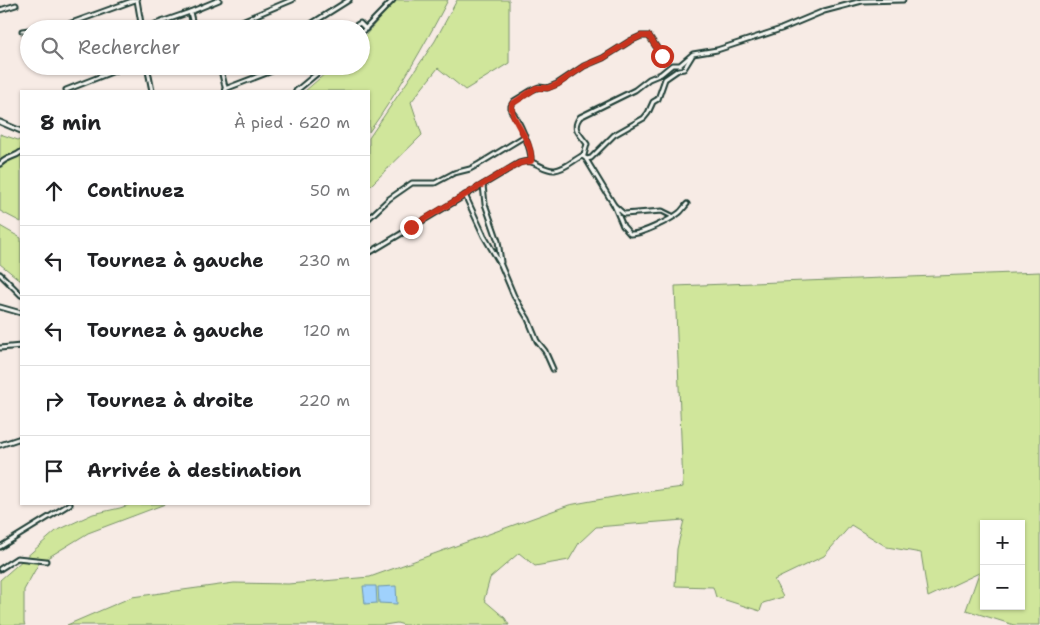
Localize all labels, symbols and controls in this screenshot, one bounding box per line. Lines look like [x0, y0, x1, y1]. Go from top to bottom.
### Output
search box [20, 20, 370, 75]
icon: search [38, 34, 66, 62]
text: Rechercher [78, 35, 181, 60]
route start [651, 45, 674, 68]
text: 8 min [40, 109, 101, 137]
text: À pied · 620 m [234, 112, 350, 133]
icon: ahead [40, 177, 68, 205]
text: Continuez [87, 178, 185, 203]
text: 50 m [310, 180, 350, 201]
route end [400, 216, 423, 239]
icon: left [40, 247, 68, 275]
text: Tournez à gauche [87, 248, 264, 273]
text: 230 m [298, 250, 350, 271]
icon: left [40, 317, 68, 345]
text: Tournez à gauche [87, 318, 264, 343]
text: 120 m [303, 320, 350, 341]
icon: right [40, 387, 68, 415]
text: Tournez à droite [87, 388, 254, 413]
text: 220 m [298, 390, 350, 411]
icon: arrive [40, 457, 68, 485]
text: Arrivée à destination [87, 458, 301, 483]
map controls [980, 520, 1025, 610]
button: + [980, 520, 1025, 565]
button: − [980, 565, 1025, 610]

